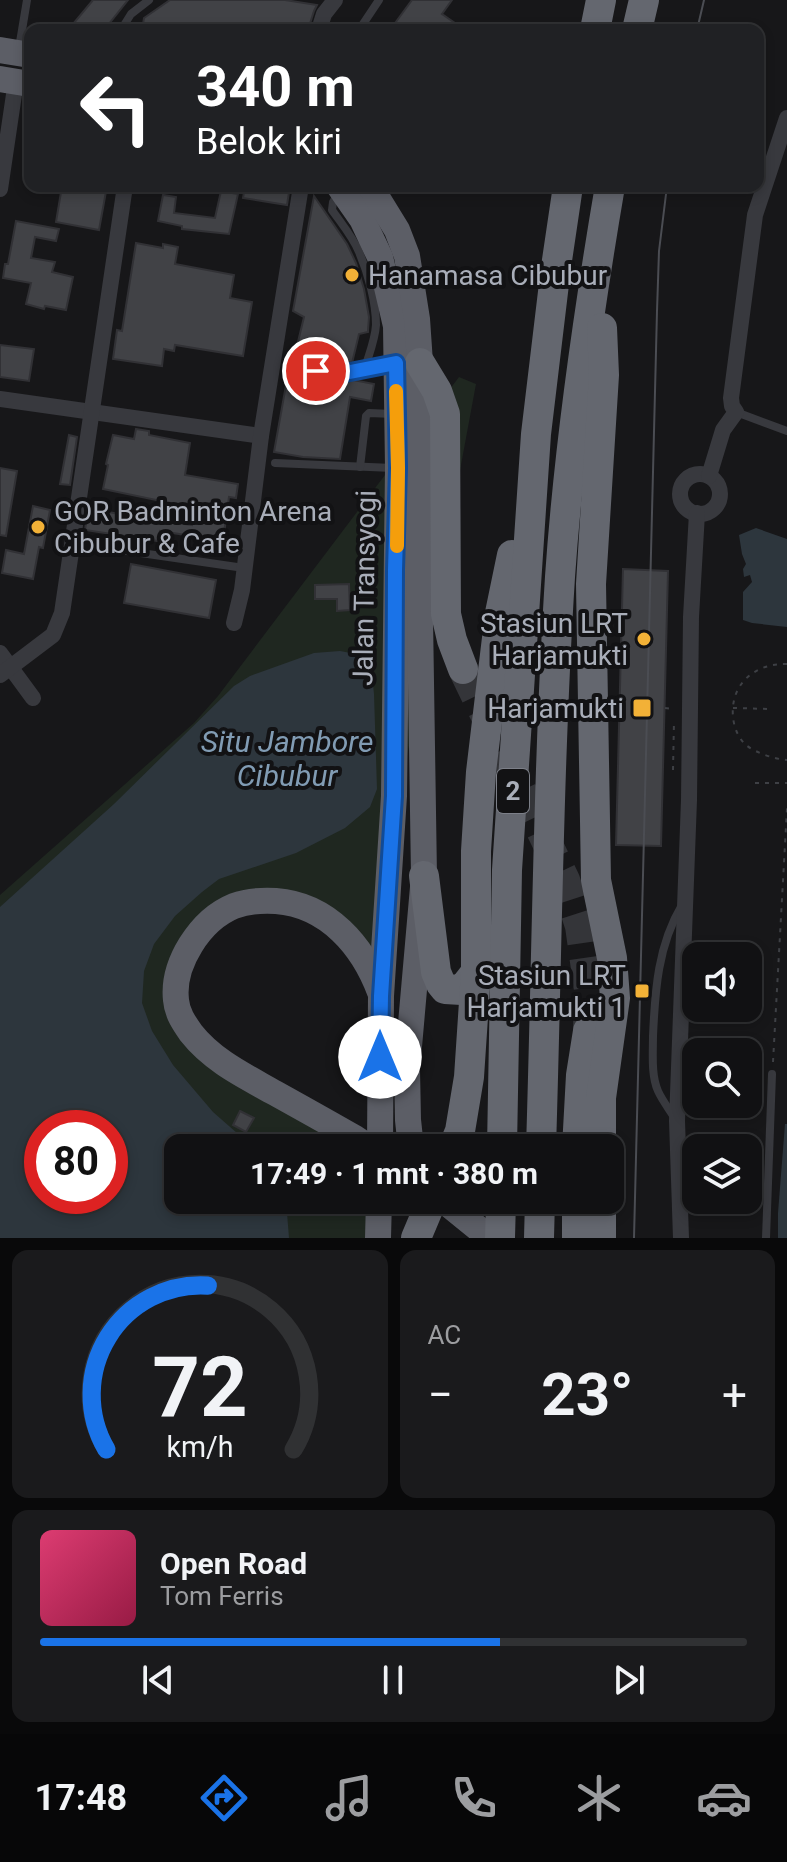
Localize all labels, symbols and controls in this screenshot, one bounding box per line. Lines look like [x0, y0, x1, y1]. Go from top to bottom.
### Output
text: 340 m [196, 54, 355, 120]
icon: left [64, 56, 168, 160]
text: Belok kiri [196, 121, 342, 163]
place label: Hanamasa Cibubur [368, 259, 608, 292]
marker: Hanamasa Cibubur [343, 266, 361, 284]
pin [282, 337, 350, 405]
icon: arrive [294, 349, 338, 393]
street label: Jalan Transyogi [346, 490, 383, 686]
place label: GOR Badminton Arena Cibubur & Cafe [54, 495, 332, 560]
marker: GOR Badminton Arena Cibubur & Cafe [29, 518, 47, 536]
place label: Stasiun LRT Harjamukti [480, 607, 628, 672]
marker: Stasiun LRT Harjamukti [635, 630, 653, 648]
place label: Harjamukti [487, 692, 624, 725]
marker: Harjamukti [631, 697, 653, 719]
water label: Situ Jambore Cibubur [201, 724, 373, 793]
road number: 2 [497, 769, 529, 813]
map controls [682, 942, 762, 1214]
button: sound [682, 942, 762, 1022]
place label: Stasiun LRT Harjamukti 1 [467, 959, 626, 1024]
marker: Stasiun LRT Harjamukti 1 [633, 982, 651, 1000]
position arrow [338, 1015, 422, 1099]
button: search [682, 1038, 762, 1118]
speed limit sign: 80 [24, 1110, 128, 1214]
button: layers [682, 1134, 762, 1214]
text: 17:49 · 1 mnt · 380 m [250, 1156, 538, 1191]
text: AC [428, 1320, 461, 1350]
text: 72 [152, 1339, 247, 1436]
text: 23° [541, 1359, 633, 1430]
text: − [428, 1369, 453, 1421]
text: + [722, 1369, 747, 1421]
text: km/h [166, 1430, 233, 1464]
text: Open Road [160, 1546, 307, 1581]
text: Tom Ferris [160, 1581, 284, 1611]
icon: previous [136, 1658, 180, 1702]
icon: pause [371, 1658, 415, 1702]
icon: next [607, 1658, 651, 1702]
icon: directions [196, 1770, 252, 1826]
icon: music [321, 1770, 377, 1826]
icon: phone [446, 1770, 502, 1826]
icon: climate [571, 1770, 627, 1826]
icon: car [696, 1770, 752, 1826]
text: 17:48 [35, 1777, 127, 1819]

